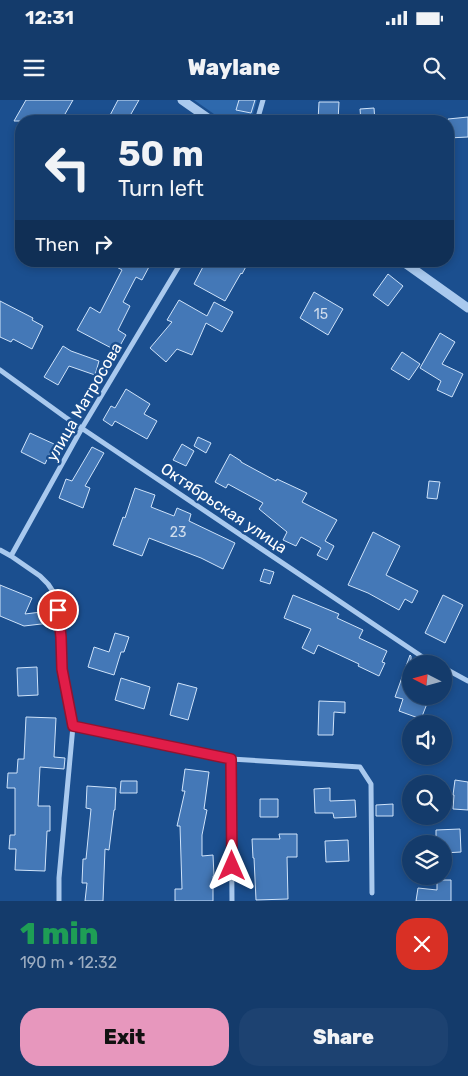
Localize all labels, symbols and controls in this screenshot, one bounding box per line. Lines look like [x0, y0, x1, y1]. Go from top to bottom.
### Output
text: 12:31 [25, 6, 74, 29]
icon: menu [20, 54, 48, 82]
text: Waylane [188, 54, 280, 81]
icon: search [420, 54, 448, 82]
text: 50 m [118, 133, 204, 175]
icon: left [35, 135, 100, 200]
text: Turn left [118, 175, 204, 202]
icon: right [89, 230, 117, 258]
text: Then [35, 233, 79, 256]
house number: 15 [314, 306, 328, 323]
street label: улица Матросова [42, 339, 126, 465]
street label: Октябрьская улица [157, 459, 291, 557]
house number: 23 [170, 524, 186, 541]
pin [37, 589, 79, 631]
icon: arrive [44, 596, 72, 624]
north arrow [402, 655, 452, 705]
map controls [402, 655, 452, 885]
button: sound [402, 715, 452, 765]
button: search [402, 775, 452, 825]
button: layers [402, 835, 452, 885]
position arrow [205, 839, 257, 891]
text: 1 min [20, 916, 98, 952]
button: close [396, 918, 448, 970]
text: 190 m · 12:32 [20, 953, 117, 972]
button: Exit [20, 1008, 229, 1066]
button: Share [239, 1008, 448, 1066]

